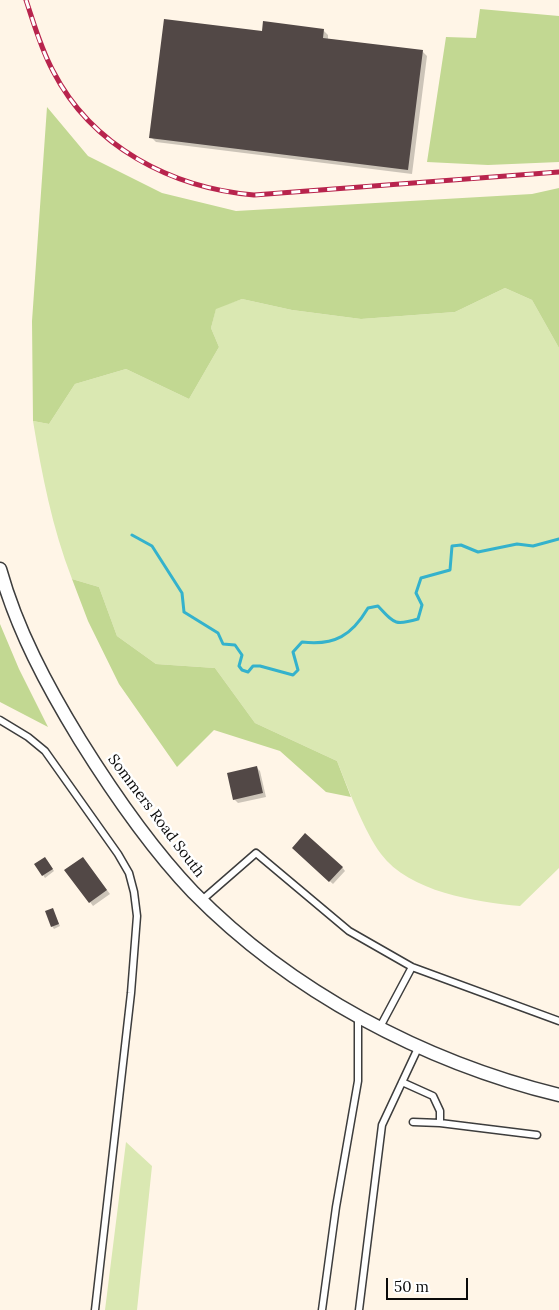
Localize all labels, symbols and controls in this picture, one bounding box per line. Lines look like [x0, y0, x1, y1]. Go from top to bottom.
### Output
street label: Sommers Road South [104, 751, 208, 881]
scale bar [389, 1268, 472, 1300]
text: 50 m [394, 1277, 429, 1296]

